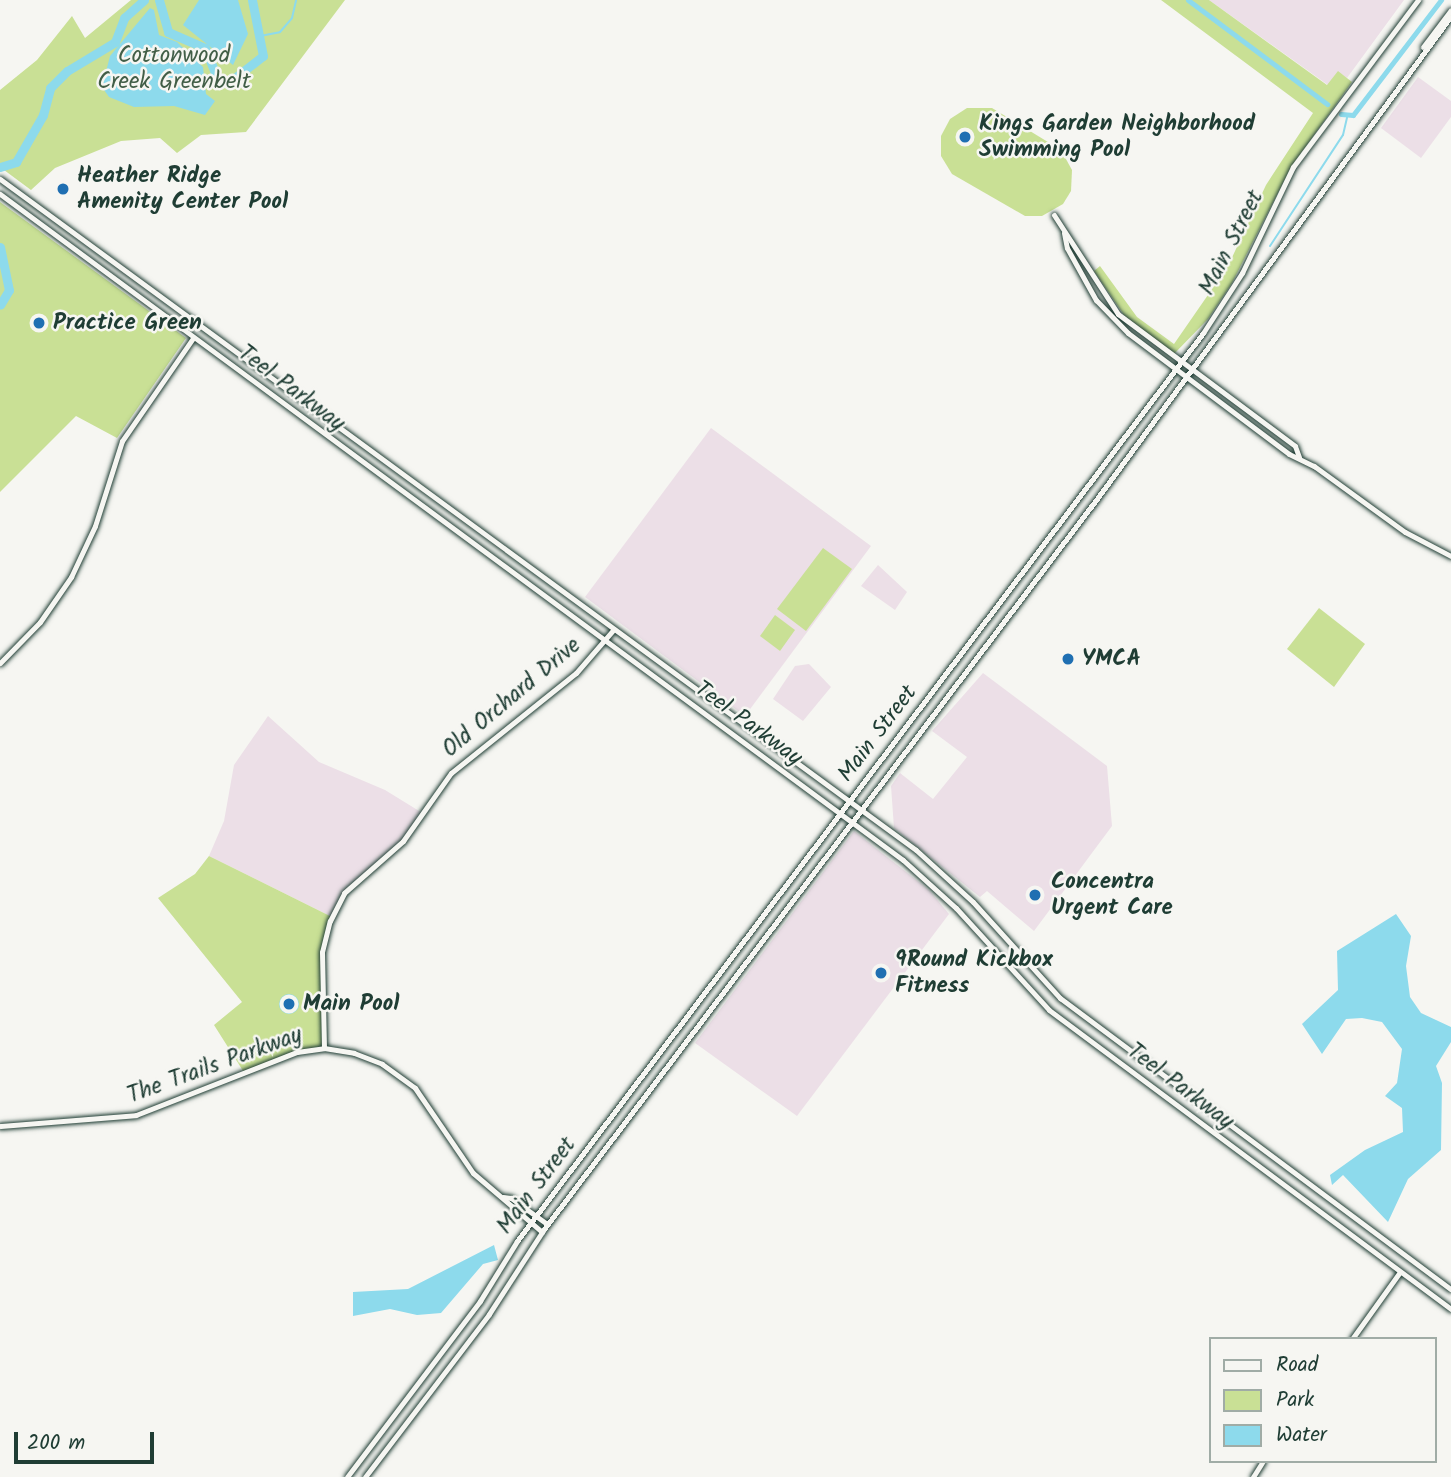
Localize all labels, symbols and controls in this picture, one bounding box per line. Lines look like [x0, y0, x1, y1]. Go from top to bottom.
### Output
park label: Cottonwood Creek Greenbelt [97, 42, 251, 96]
place label: Kings Garden Neighborhood Swimming Pool [979, 110, 1255, 164]
marker: Kings Garden Neighborhood Swimming Pool [957, 129, 973, 145]
place label: Heather Ridge Amenity Center Pool [77, 162, 288, 216]
marker: Heather Ridge Amenity Center Pool [55, 181, 71, 197]
street label: Main Street [1194, 186, 1270, 300]
place label: Practice Green [53, 309, 202, 337]
marker: Practice Green [31, 315, 47, 331]
street label: Teel Parkway [232, 340, 350, 438]
street label: Old Orchard Drive [437, 632, 587, 764]
place label: YMCA [1082, 645, 1141, 673]
marker: YMCA [1060, 651, 1076, 667]
street label: Teel Parkway [689, 676, 807, 772]
street label: Main Street [833, 680, 923, 788]
place label: Concentra Urgent Care [1051, 868, 1173, 922]
marker: Concentra Urgent Care [1025, 885, 1045, 905]
place label: 9Round Kickbox Fitness [895, 946, 1053, 1000]
marker: 9Round Kickbox Fitness [873, 965, 889, 981]
place label: Main Pool [303, 990, 399, 1018]
marker: Main Pool [281, 996, 297, 1012]
street label: The Trails Parkway [124, 1022, 306, 1110]
street label: Teel Parkway [1121, 1038, 1239, 1136]
street label: Main Street [492, 1132, 582, 1240]
legend [1210, 1337, 1437, 1463]
text: Road [1276, 1349, 1318, 1382]
text: Park [1276, 1384, 1314, 1417]
scale bar [18, 1418, 158, 1462]
text: Water [1276, 1419, 1327, 1452]
text: 200 m [27, 1427, 85, 1460]

